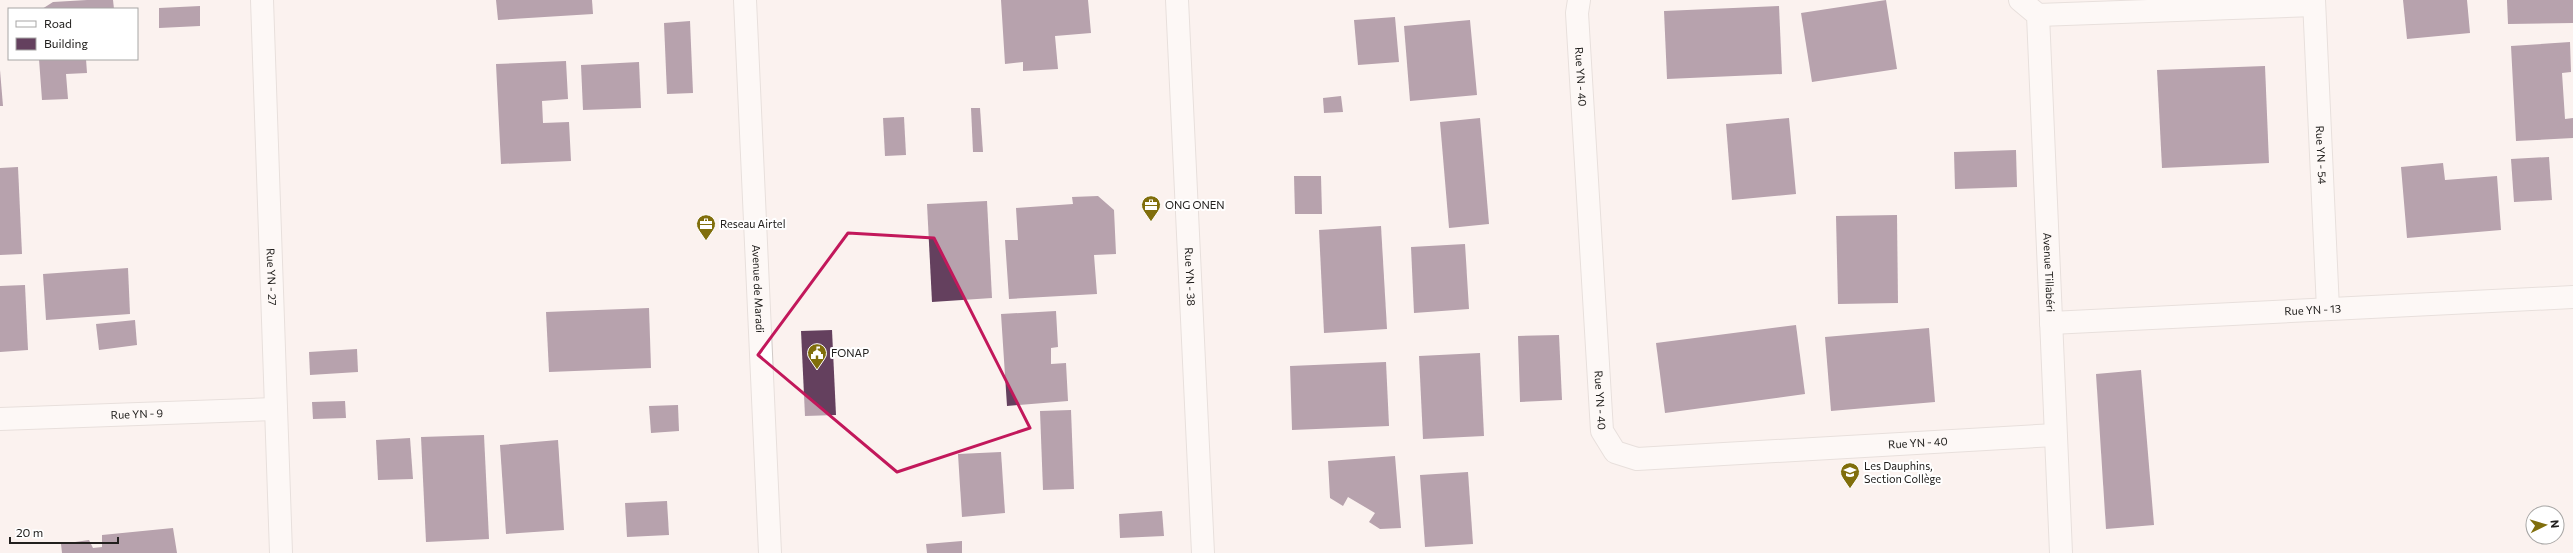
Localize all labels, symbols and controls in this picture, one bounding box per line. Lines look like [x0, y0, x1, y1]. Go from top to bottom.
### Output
legend [8, 8, 138, 60]
text: Road [44, 16, 72, 30]
text: Building [44, 36, 88, 50]
street label: Rue YN - 40 [1573, 47, 1590, 107]
street label: Rue YN - 54 [2314, 125, 2329, 185]
office icon: ONG ONEN [1140, 194, 1162, 222]
place label: ONG ONEN [1165, 198, 1225, 211]
office icon: Reseau Airtel [695, 213, 717, 241]
place label: Reseau Airtel [720, 217, 785, 230]
street label: Avenue Tillabéri [2041, 232, 2058, 313]
street label: Avenue de Maradi [750, 244, 767, 333]
street label: Rue YN - 38 [1183, 247, 1198, 307]
street label: Rue YN - 27 [265, 248, 280, 306]
street label: Rue YN - 13 [2284, 302, 2341, 317]
public building icon: FONAP [806, 342, 828, 370]
place label: FONAP [831, 346, 869, 359]
street label: Rue YN - 40 [1592, 370, 1609, 430]
street label: Rue YN - 9 [110, 406, 164, 421]
street label: Rue YN - 40 [1888, 434, 1948, 451]
place label: Les Dauphins, Section Collège [1864, 459, 1941, 485]
school or university icon: Les Dauphins, Section Collège [1839, 461, 1861, 489]
north arrow [2525, 505, 2565, 545]
scale bar [10, 519, 118, 545]
text: N [2549, 519, 2562, 529]
text: 20 m [16, 525, 43, 539]

